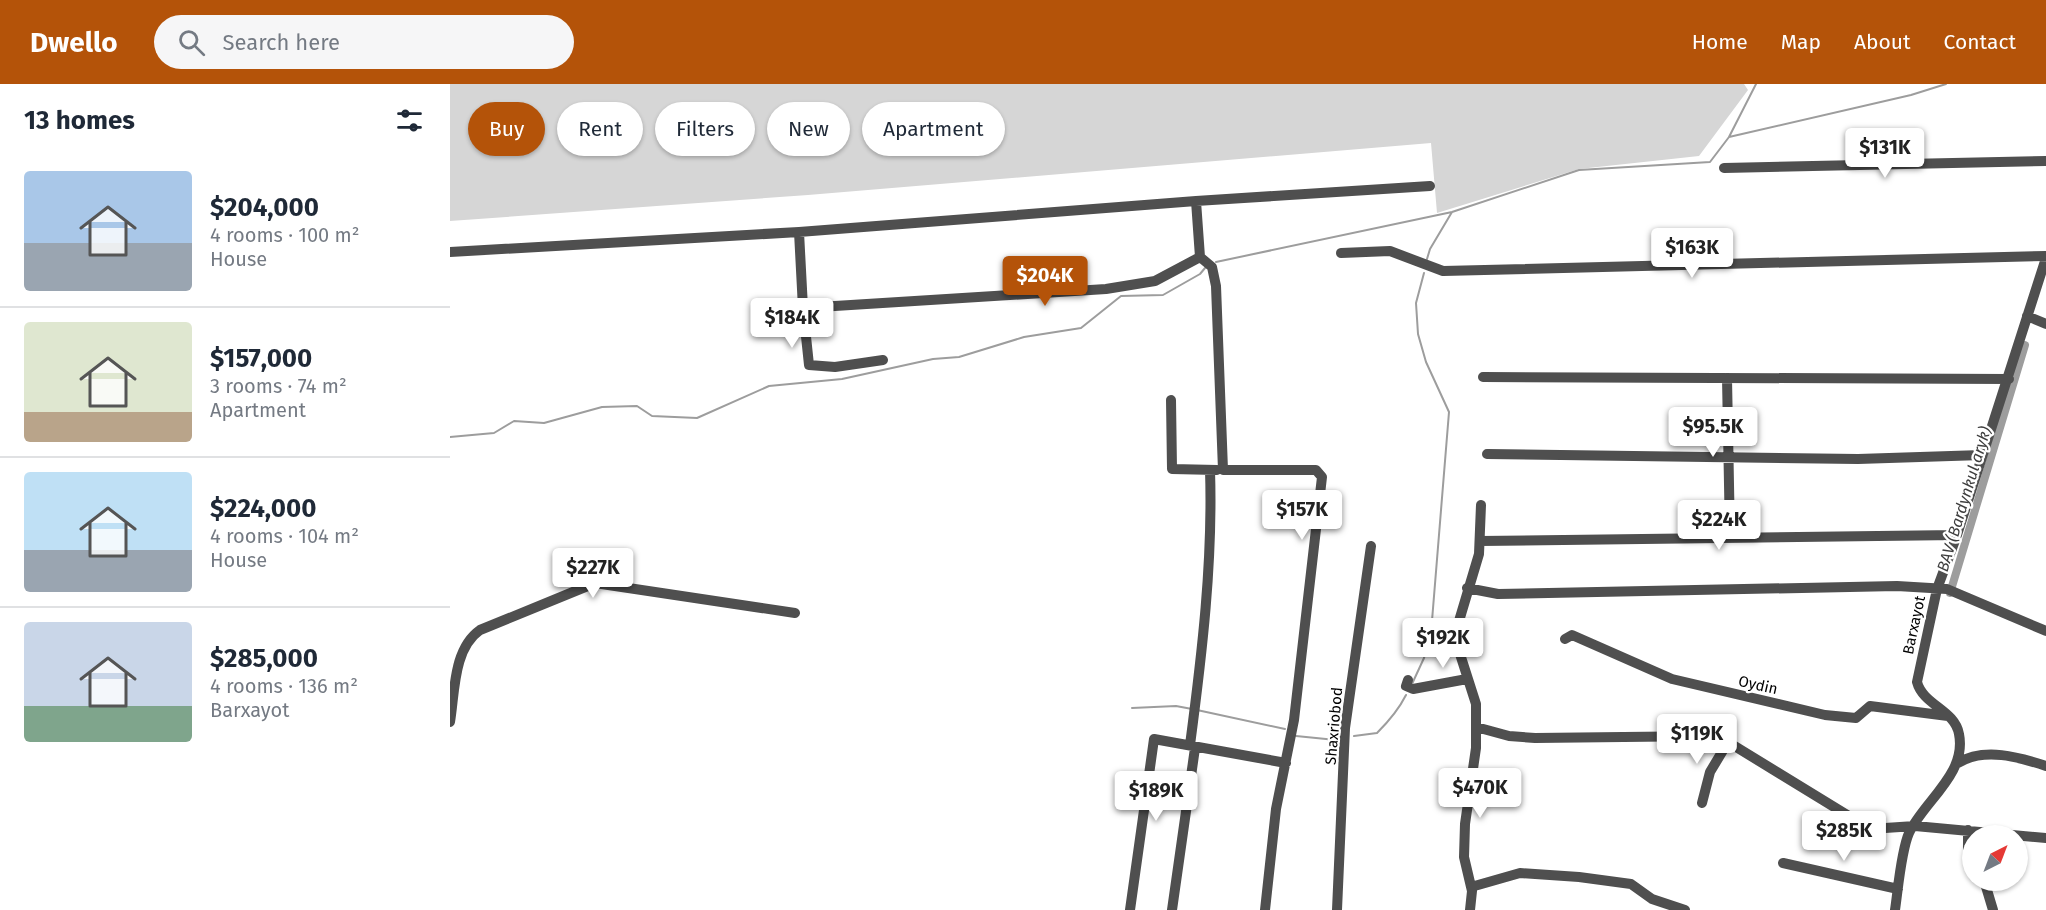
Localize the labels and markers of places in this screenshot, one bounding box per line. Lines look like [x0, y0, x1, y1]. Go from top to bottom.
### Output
pin: $131K [1843, 128, 1927, 179]
pin: $163K [1650, 228, 1734, 279]
pin: $204K [1003, 256, 1087, 307]
pin: $184K [750, 298, 834, 349]
pin: $95.5K [1664, 407, 1762, 458]
pin: $157K [1260, 490, 1344, 541]
pin: $224K [1677, 500, 1761, 551]
pin: $227K [551, 548, 635, 599]
pin: $192K [1401, 618, 1485, 669]
pin: $119K [1655, 714, 1739, 765]
pin: $470K [1438, 768, 1522, 819]
pin: $189K [1114, 771, 1198, 822]
pin: $285K [1802, 811, 1886, 862]

